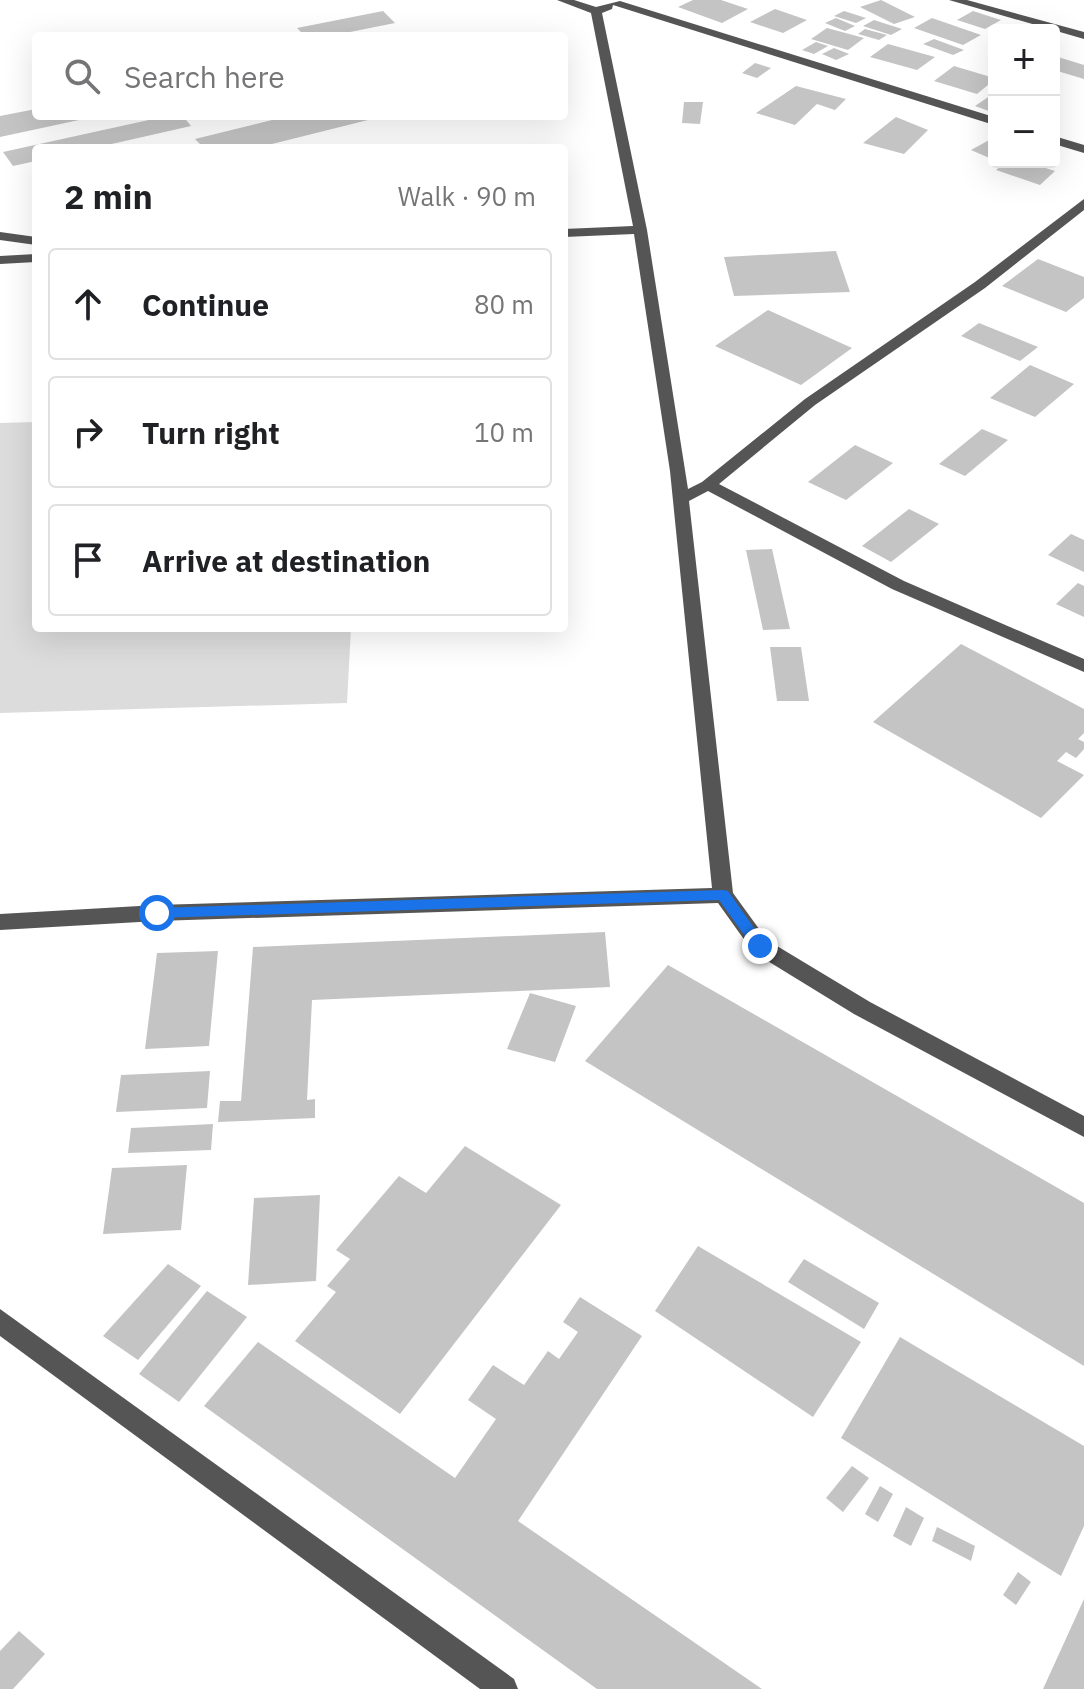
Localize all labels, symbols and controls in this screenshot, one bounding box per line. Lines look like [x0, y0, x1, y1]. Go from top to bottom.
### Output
map controls [988, 24, 1060, 168]
button: + [988, 24, 1060, 96]
search box [32, 32, 568, 120]
icon: search [60, 54, 104, 98]
text: Search here [124, 57, 285, 96]
button: − [988, 96, 1060, 168]
text: 2 min [64, 174, 153, 218]
text: Walk · 90 m [398, 179, 536, 213]
icon: ahead [66, 282, 110, 326]
text: Continue [142, 285, 269, 324]
text: 80 m [474, 287, 534, 321]
icon: right [66, 410, 110, 454]
text: Turn right [142, 413, 280, 452]
text: 10 m [474, 415, 534, 449]
icon: arrive [66, 538, 110, 582]
text: Arrive at destination [142, 541, 430, 580]
route start [139, 895, 175, 931]
route end [742, 928, 778, 964]

